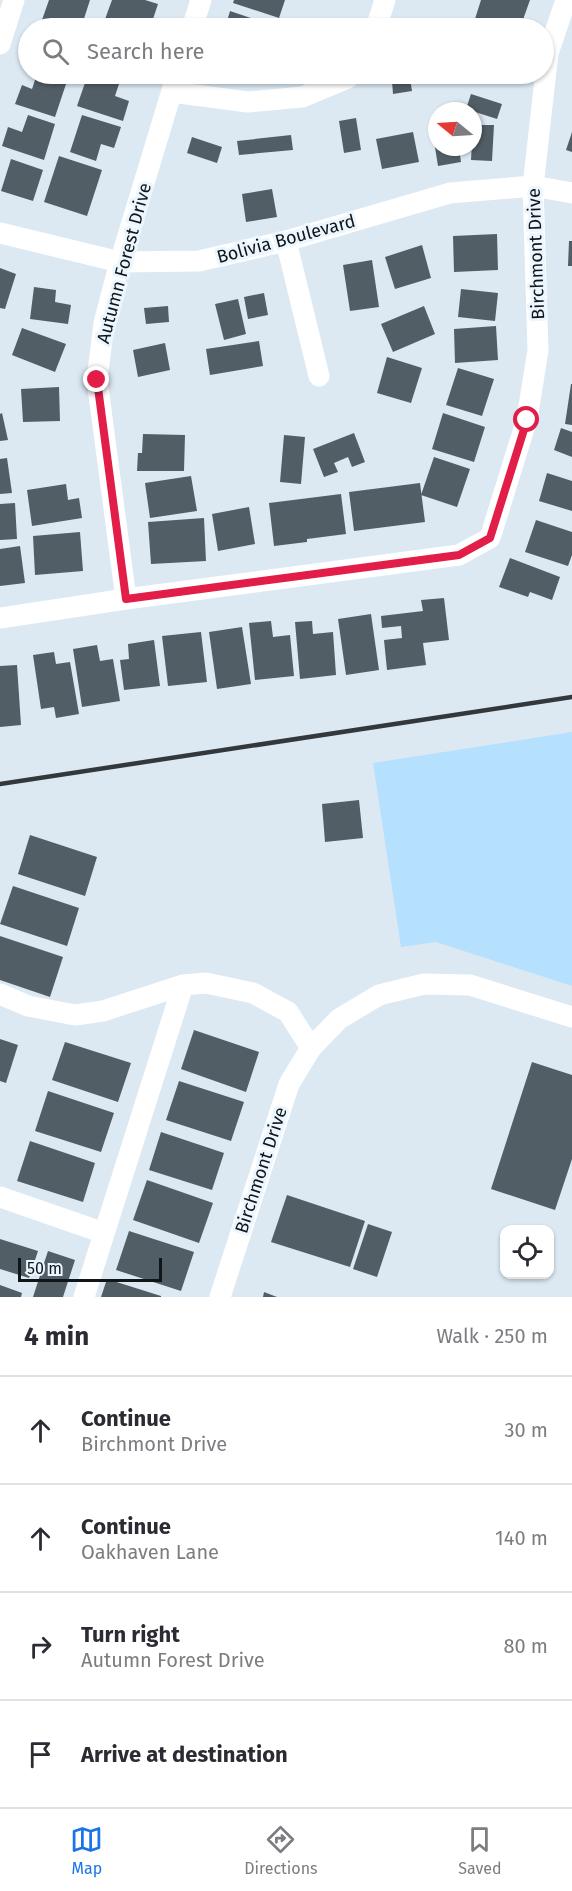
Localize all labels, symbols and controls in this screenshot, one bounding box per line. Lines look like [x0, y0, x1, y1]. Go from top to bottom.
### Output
search box [18, 18, 554, 84]
icon: search [39, 35, 72, 68]
text: Search here [87, 38, 205, 65]
north arrow [428, 102, 482, 156]
street label: Autumn Forest Drive [92, 180, 156, 346]
street label: Birchmont Drive [523, 188, 549, 320]
street label: Bolivia Boulevard [214, 210, 358, 268]
route end [83, 366, 109, 392]
route start [513, 406, 539, 432]
street label: Birchmont Drive [230, 1104, 292, 1236]
map controls [500, 1225, 554, 1279]
button: locate [500, 1225, 554, 1279]
scale bar [18, 1255, 162, 1282]
text: 50 m [27, 1259, 62, 1278]
text: 4 min [24, 1321, 89, 1352]
text: Walk · 250 m [436, 1324, 548, 1348]
text: Continue [81, 1405, 171, 1432]
icon: ahead [24, 1414, 57, 1447]
text: 30 m [504, 1418, 548, 1442]
text: Birchmont Drive [81, 1432, 227, 1456]
text: Continue [81, 1513, 171, 1540]
icon: ahead [24, 1522, 57, 1555]
text: 140 m [495, 1526, 548, 1550]
text: Oakhaven Lane [81, 1540, 219, 1564]
text: Turn right [81, 1621, 180, 1648]
icon: right [24, 1630, 57, 1663]
text: 80 m [503, 1634, 548, 1658]
text: Autumn Forest Drive [81, 1648, 265, 1672]
icon: arrive [24, 1738, 57, 1771]
text: Arrive at destination [81, 1741, 288, 1768]
tab: Map [70, 1823, 103, 1878]
tab: Directions [244, 1823, 318, 1878]
tab: Saved [458, 1823, 502, 1878]

